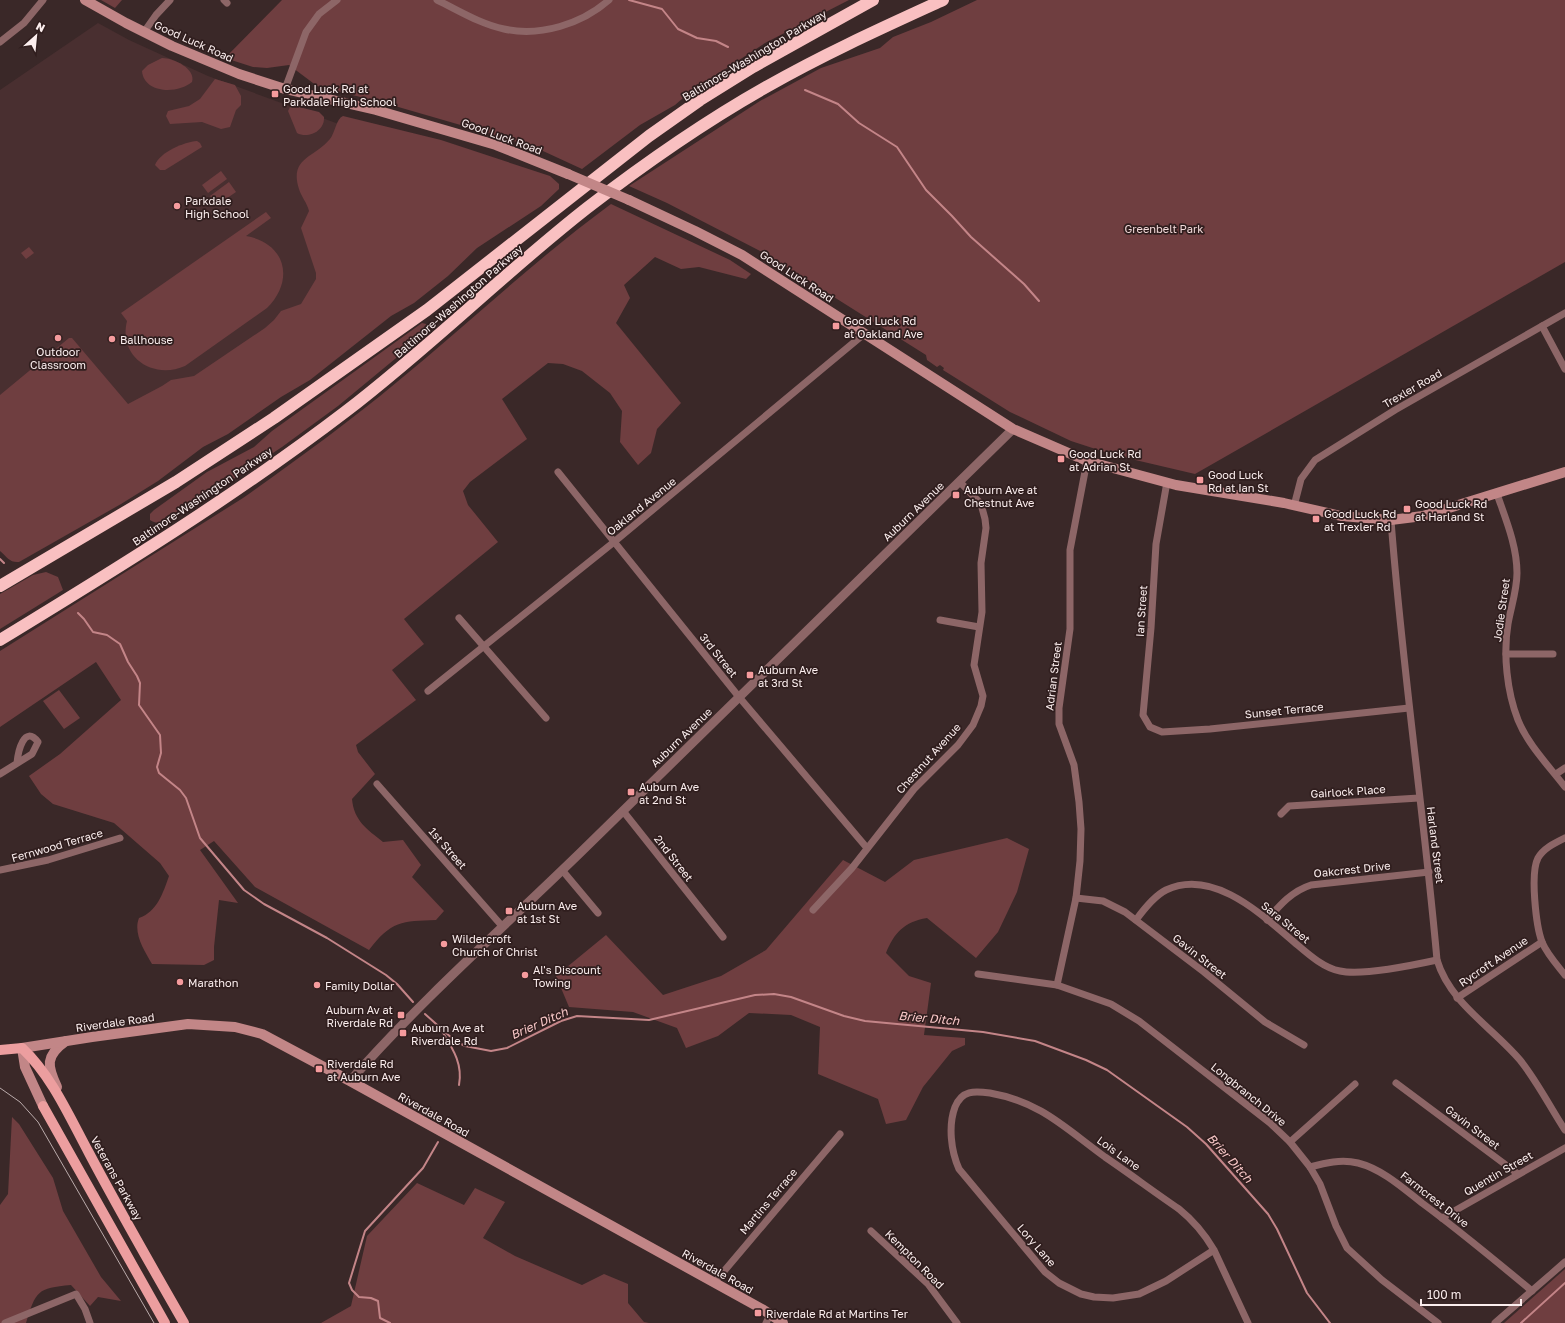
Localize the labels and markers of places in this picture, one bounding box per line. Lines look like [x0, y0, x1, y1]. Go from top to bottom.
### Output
place label: Good Luck Rd at Parkdale High School [283, 82, 397, 108]
marker: Good Luck Rd at Parkdale High School [270, 89, 280, 99]
place label: Parkdale High School [185, 194, 250, 220]
marker: Parkdale High School [172, 201, 182, 211]
place label: Good Luck Rd at Oakland Ave [844, 314, 923, 340]
marker: Good Luck Rd at Oakland Ave [831, 321, 841, 331]
marker: Outdoor Classroom [53, 333, 63, 343]
place label: Ballhouse [120, 333, 173, 346]
marker: Ballhouse [107, 334, 117, 344]
place label: Outdoor Classroom [30, 345, 86, 371]
place label: Good Luck Rd at Adrian St [1069, 447, 1141, 473]
marker: Good Luck Rd at Adrian St [1056, 454, 1066, 464]
place label: Good Luck Rd at Ian St [1208, 468, 1269, 494]
marker: Good Luck Rd at Ian St [1195, 475, 1205, 485]
place label: Auburn Ave at Chestnut Ave [964, 483, 1037, 509]
marker: Auburn Ave at Chestnut Ave [951, 490, 961, 500]
place label: Good Luck Rd at Harland St [1415, 497, 1487, 523]
marker: Good Luck Rd at Harland St [1402, 504, 1412, 514]
place label: Good Luck Rd at Trexler Rd [1324, 507, 1396, 533]
marker: Good Luck Rd at Trexler Rd [1311, 514, 1321, 524]
place label: Auburn Ave at 3rd St [758, 663, 818, 689]
marker: Auburn Ave at 3rd St [745, 670, 755, 680]
place label: Auburn Ave at 2nd St [639, 780, 699, 806]
marker: Auburn Ave at 2nd St [626, 787, 636, 797]
place label: Auburn Ave at 1st St [517, 899, 577, 925]
marker: Auburn Ave at 1st St [504, 906, 514, 916]
place label: Wildercroft Church of Christ [452, 932, 538, 958]
marker: Wildercroft Church of Christ [439, 939, 449, 949]
place label: Al's Discount Towing [533, 963, 601, 989]
marker: Al's Discount Towing [520, 970, 530, 980]
place label: Marathon [188, 976, 239, 989]
marker: Marathon [175, 977, 185, 987]
place label: Family Dollar [325, 979, 395, 992]
marker: Family Dollar [312, 980, 322, 990]
place label: Auburn Av at Riverdale Rd [326, 1003, 393, 1029]
marker: Auburn Av at Riverdale Rd [396, 1010, 406, 1020]
place label: Auburn Ave at Riverdale Rd [411, 1021, 484, 1047]
marker: Auburn Ave at Riverdale Rd [398, 1028, 408, 1038]
place label: Riverdale Rd at Auburn Ave [327, 1057, 400, 1083]
marker: Riverdale Rd at Auburn Ave [314, 1064, 324, 1074]
place label: Riverdale Rd at Martins Ter [766, 1307, 909, 1320]
marker: Riverdale Rd at Martins Ter [753, 1308, 763, 1318]

